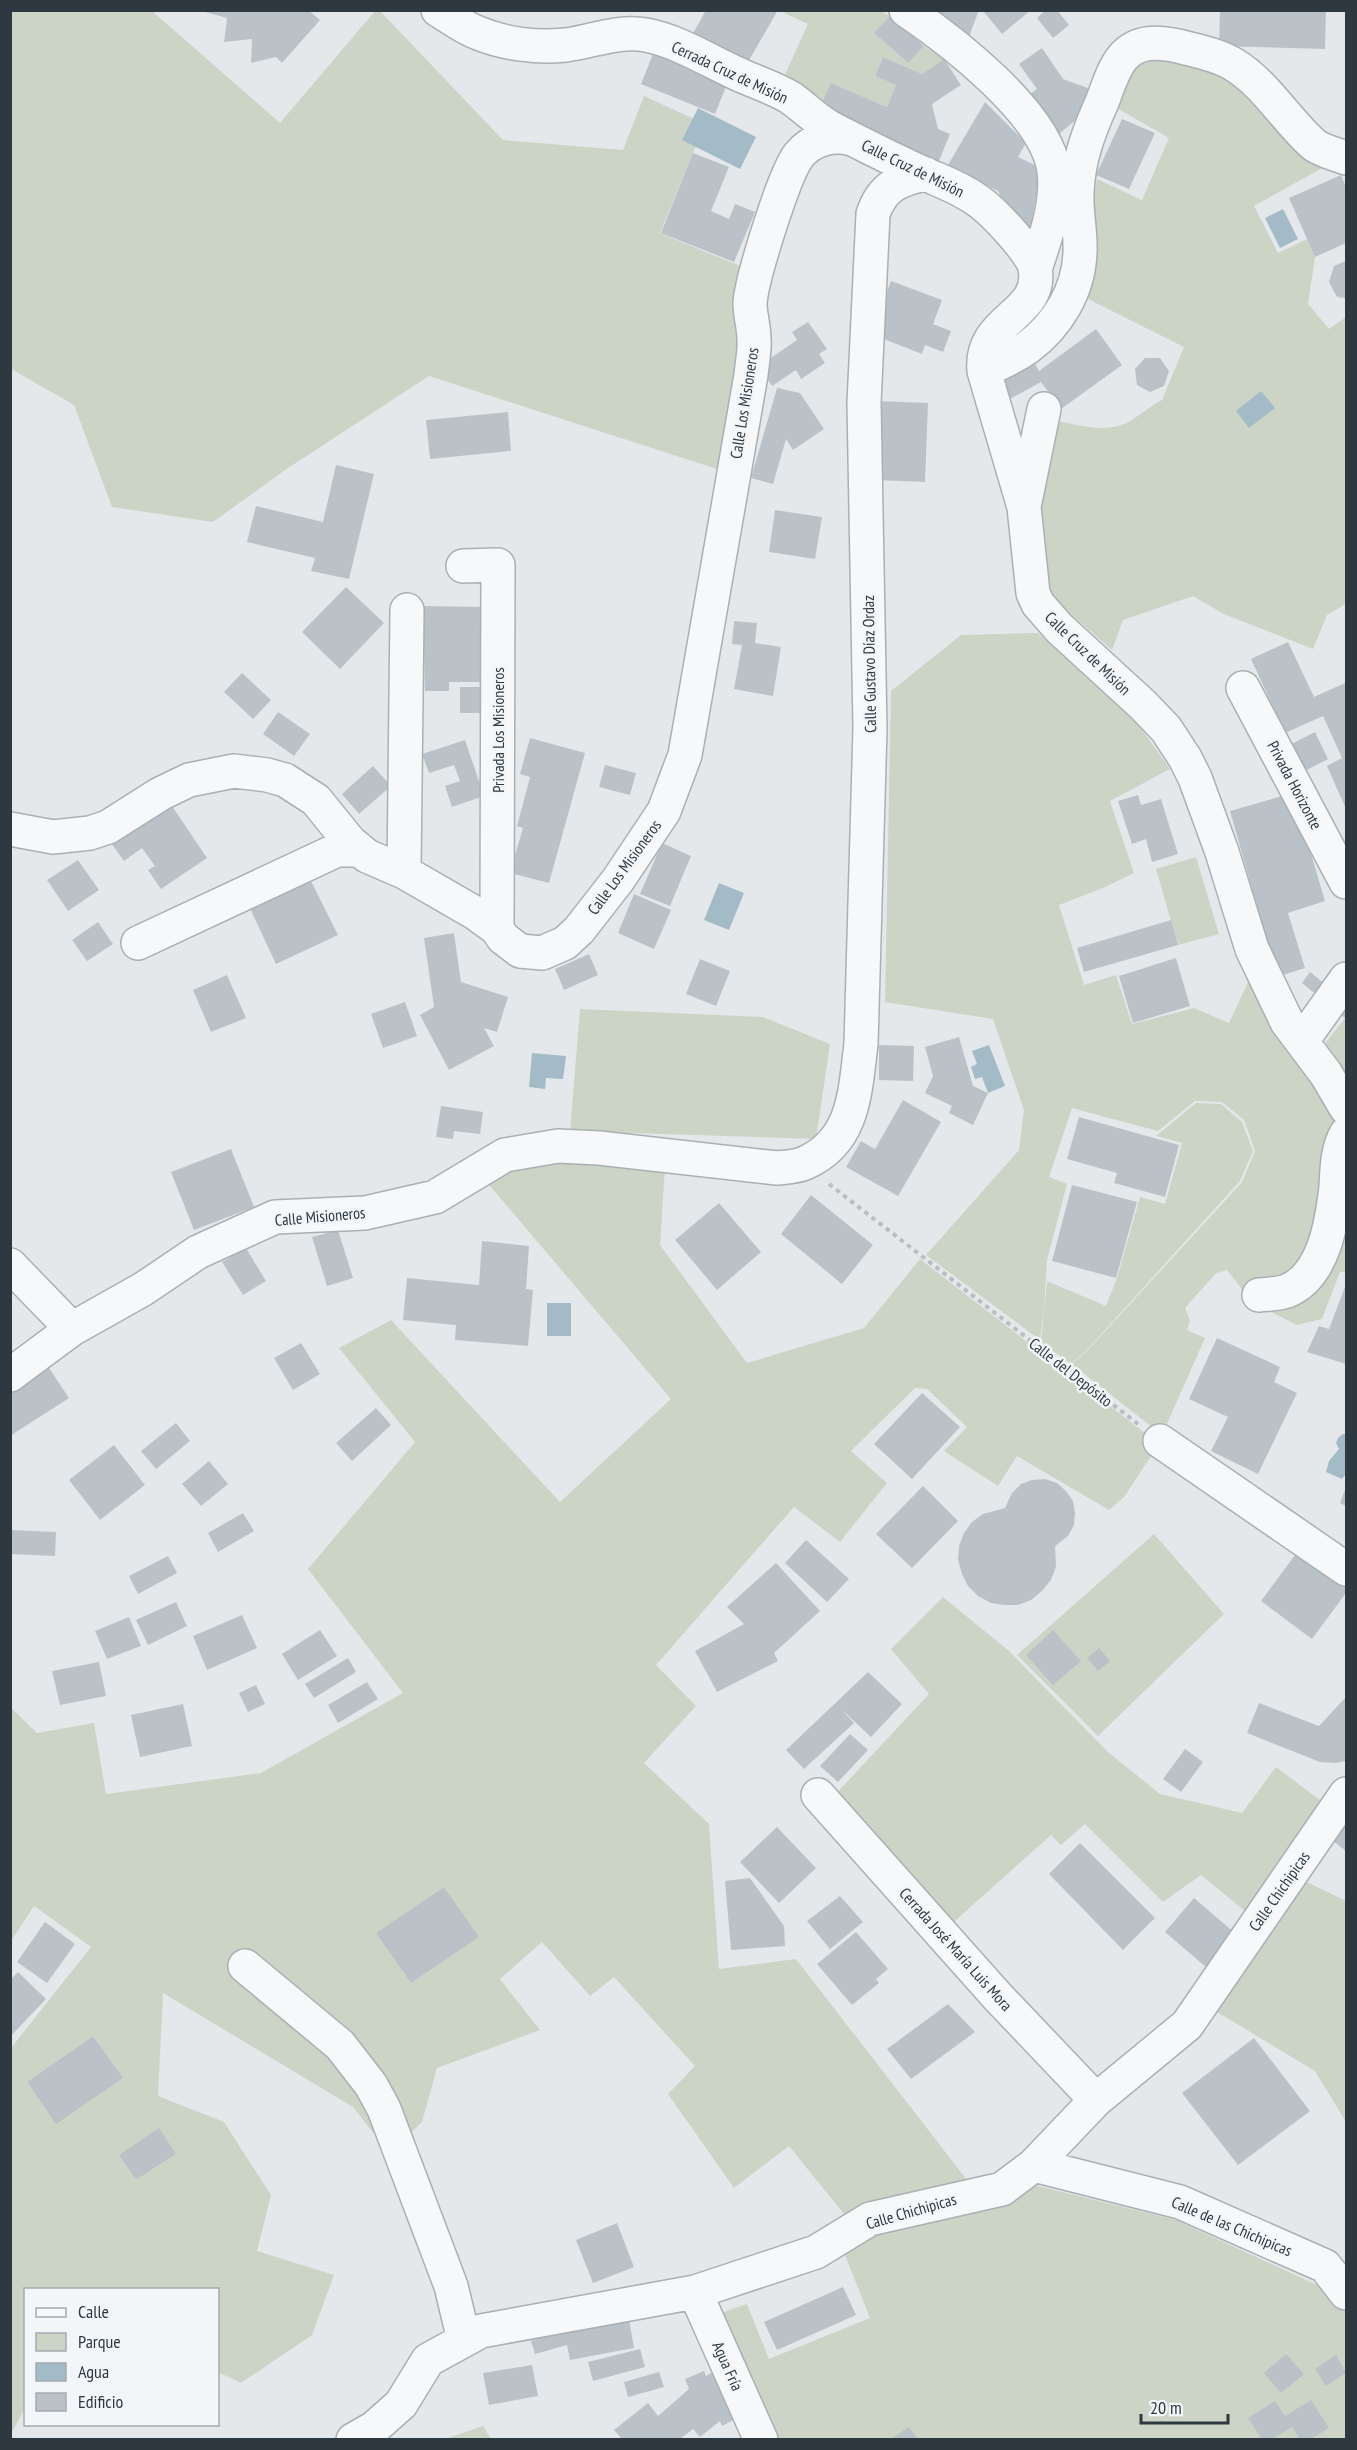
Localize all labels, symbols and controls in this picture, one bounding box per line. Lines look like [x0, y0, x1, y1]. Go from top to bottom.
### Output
street label: Cerrada Cruz de Misión [669, 36, 791, 108]
street label: Calle Cruz de Misión [858, 135, 968, 201]
street label: Calle Los Misioneros [725, 346, 763, 460]
street label: Calle Gustavo Díaz Ordaz [858, 595, 880, 733]
street label: Calle Cruz de Misión [1041, 607, 1135, 699]
street label: Privada Los Misioneros [488, 667, 508, 793]
street label: Privada Horizonte [1263, 737, 1327, 833]
street label: Calle Los Misioneros [583, 816, 665, 918]
street label: Calle Misioneros [274, 1202, 366, 1230]
street label: Calle del Depósito [1025, 1333, 1117, 1411]
street label: Calle Chichipicas [1244, 1847, 1314, 1935]
street label: Cerrada José María Luis Mora [895, 1883, 1017, 2015]
street label: Calle Chichipicas [864, 2189, 958, 2233]
street label: Calle de las Chichipicas [1169, 2192, 1295, 2260]
legend [24, 2288, 219, 2426]
text: Calle [78, 2300, 109, 2323]
text: Parque [78, 2330, 121, 2353]
street label: Agua Fría [708, 2338, 748, 2394]
text: Agua [78, 2360, 109, 2383]
scale bar [1141, 2387, 1228, 2425]
text: Edificio [78, 2390, 124, 2413]
text: 20 m [1150, 2396, 1182, 2419]

